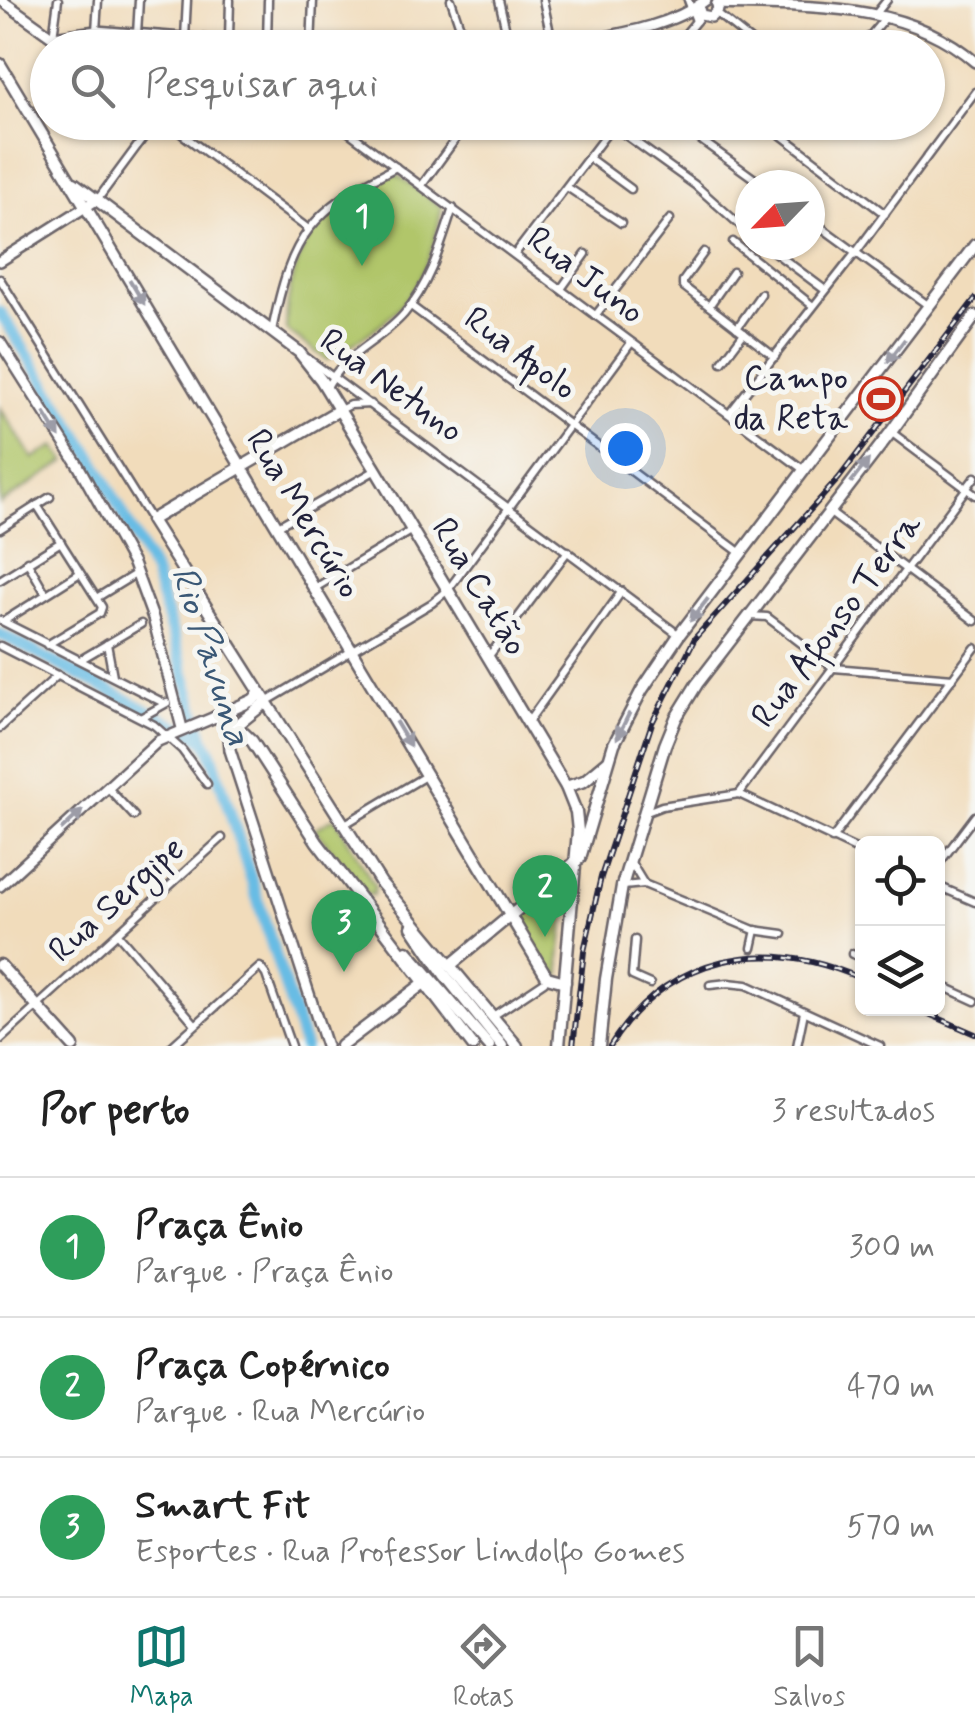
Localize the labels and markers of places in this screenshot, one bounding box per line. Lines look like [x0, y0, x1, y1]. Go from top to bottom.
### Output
pin: 1 [330, 184, 394, 266]
place label: Campo da Reta [733, 356, 849, 442]
sports icon: Campo da Reta [858, 376, 904, 422]
pin: 2 [512, 854, 578, 937]
pin: 3 [312, 890, 376, 972]

